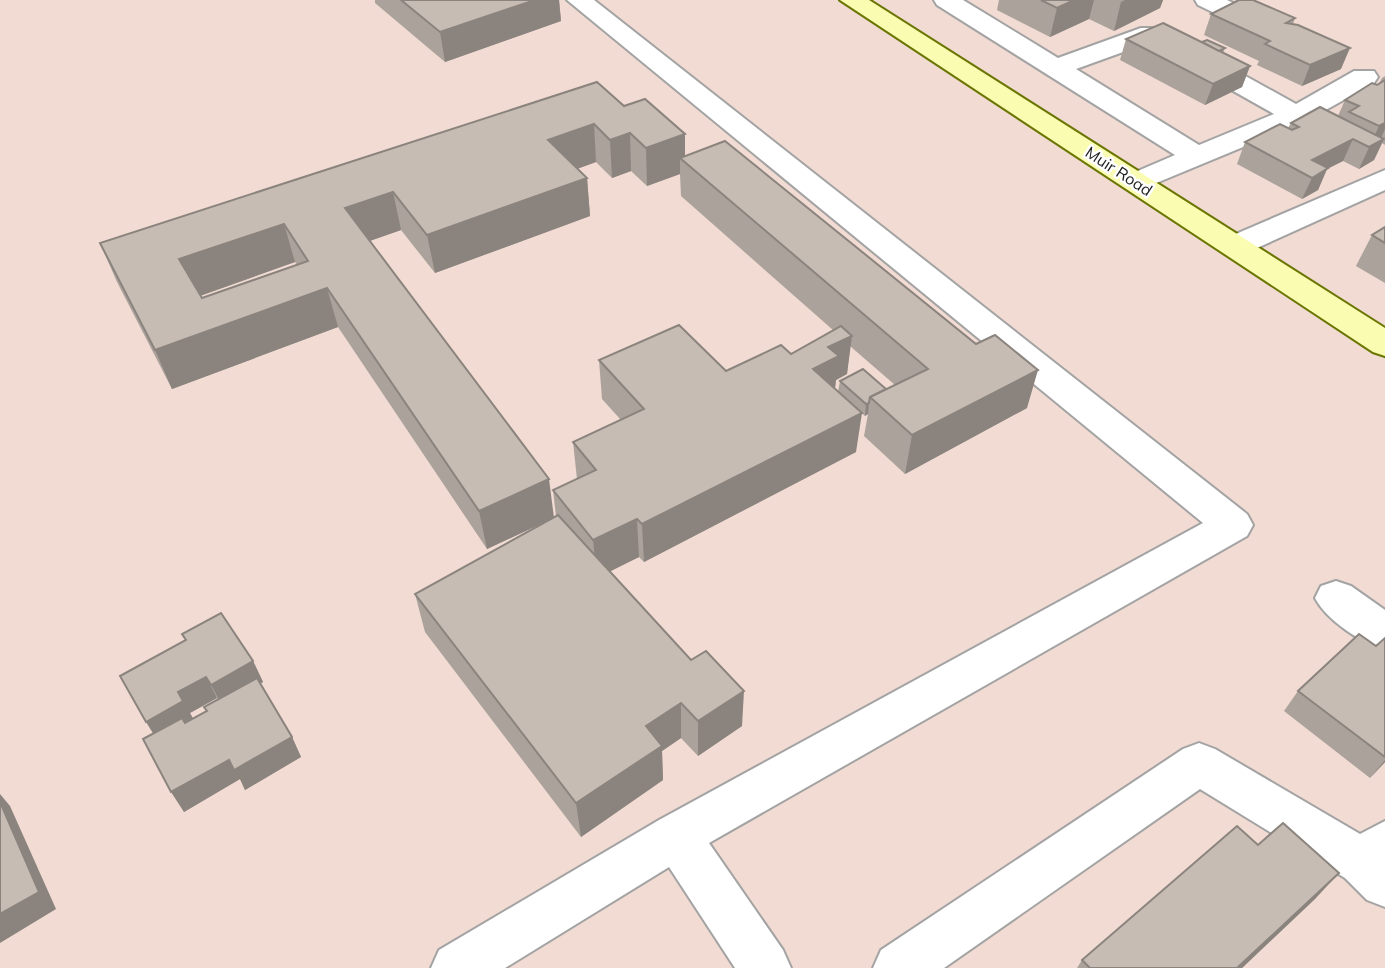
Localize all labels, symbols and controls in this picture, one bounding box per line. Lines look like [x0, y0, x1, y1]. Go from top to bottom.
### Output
street label: Muir Road [1082, 142, 1156, 200]

